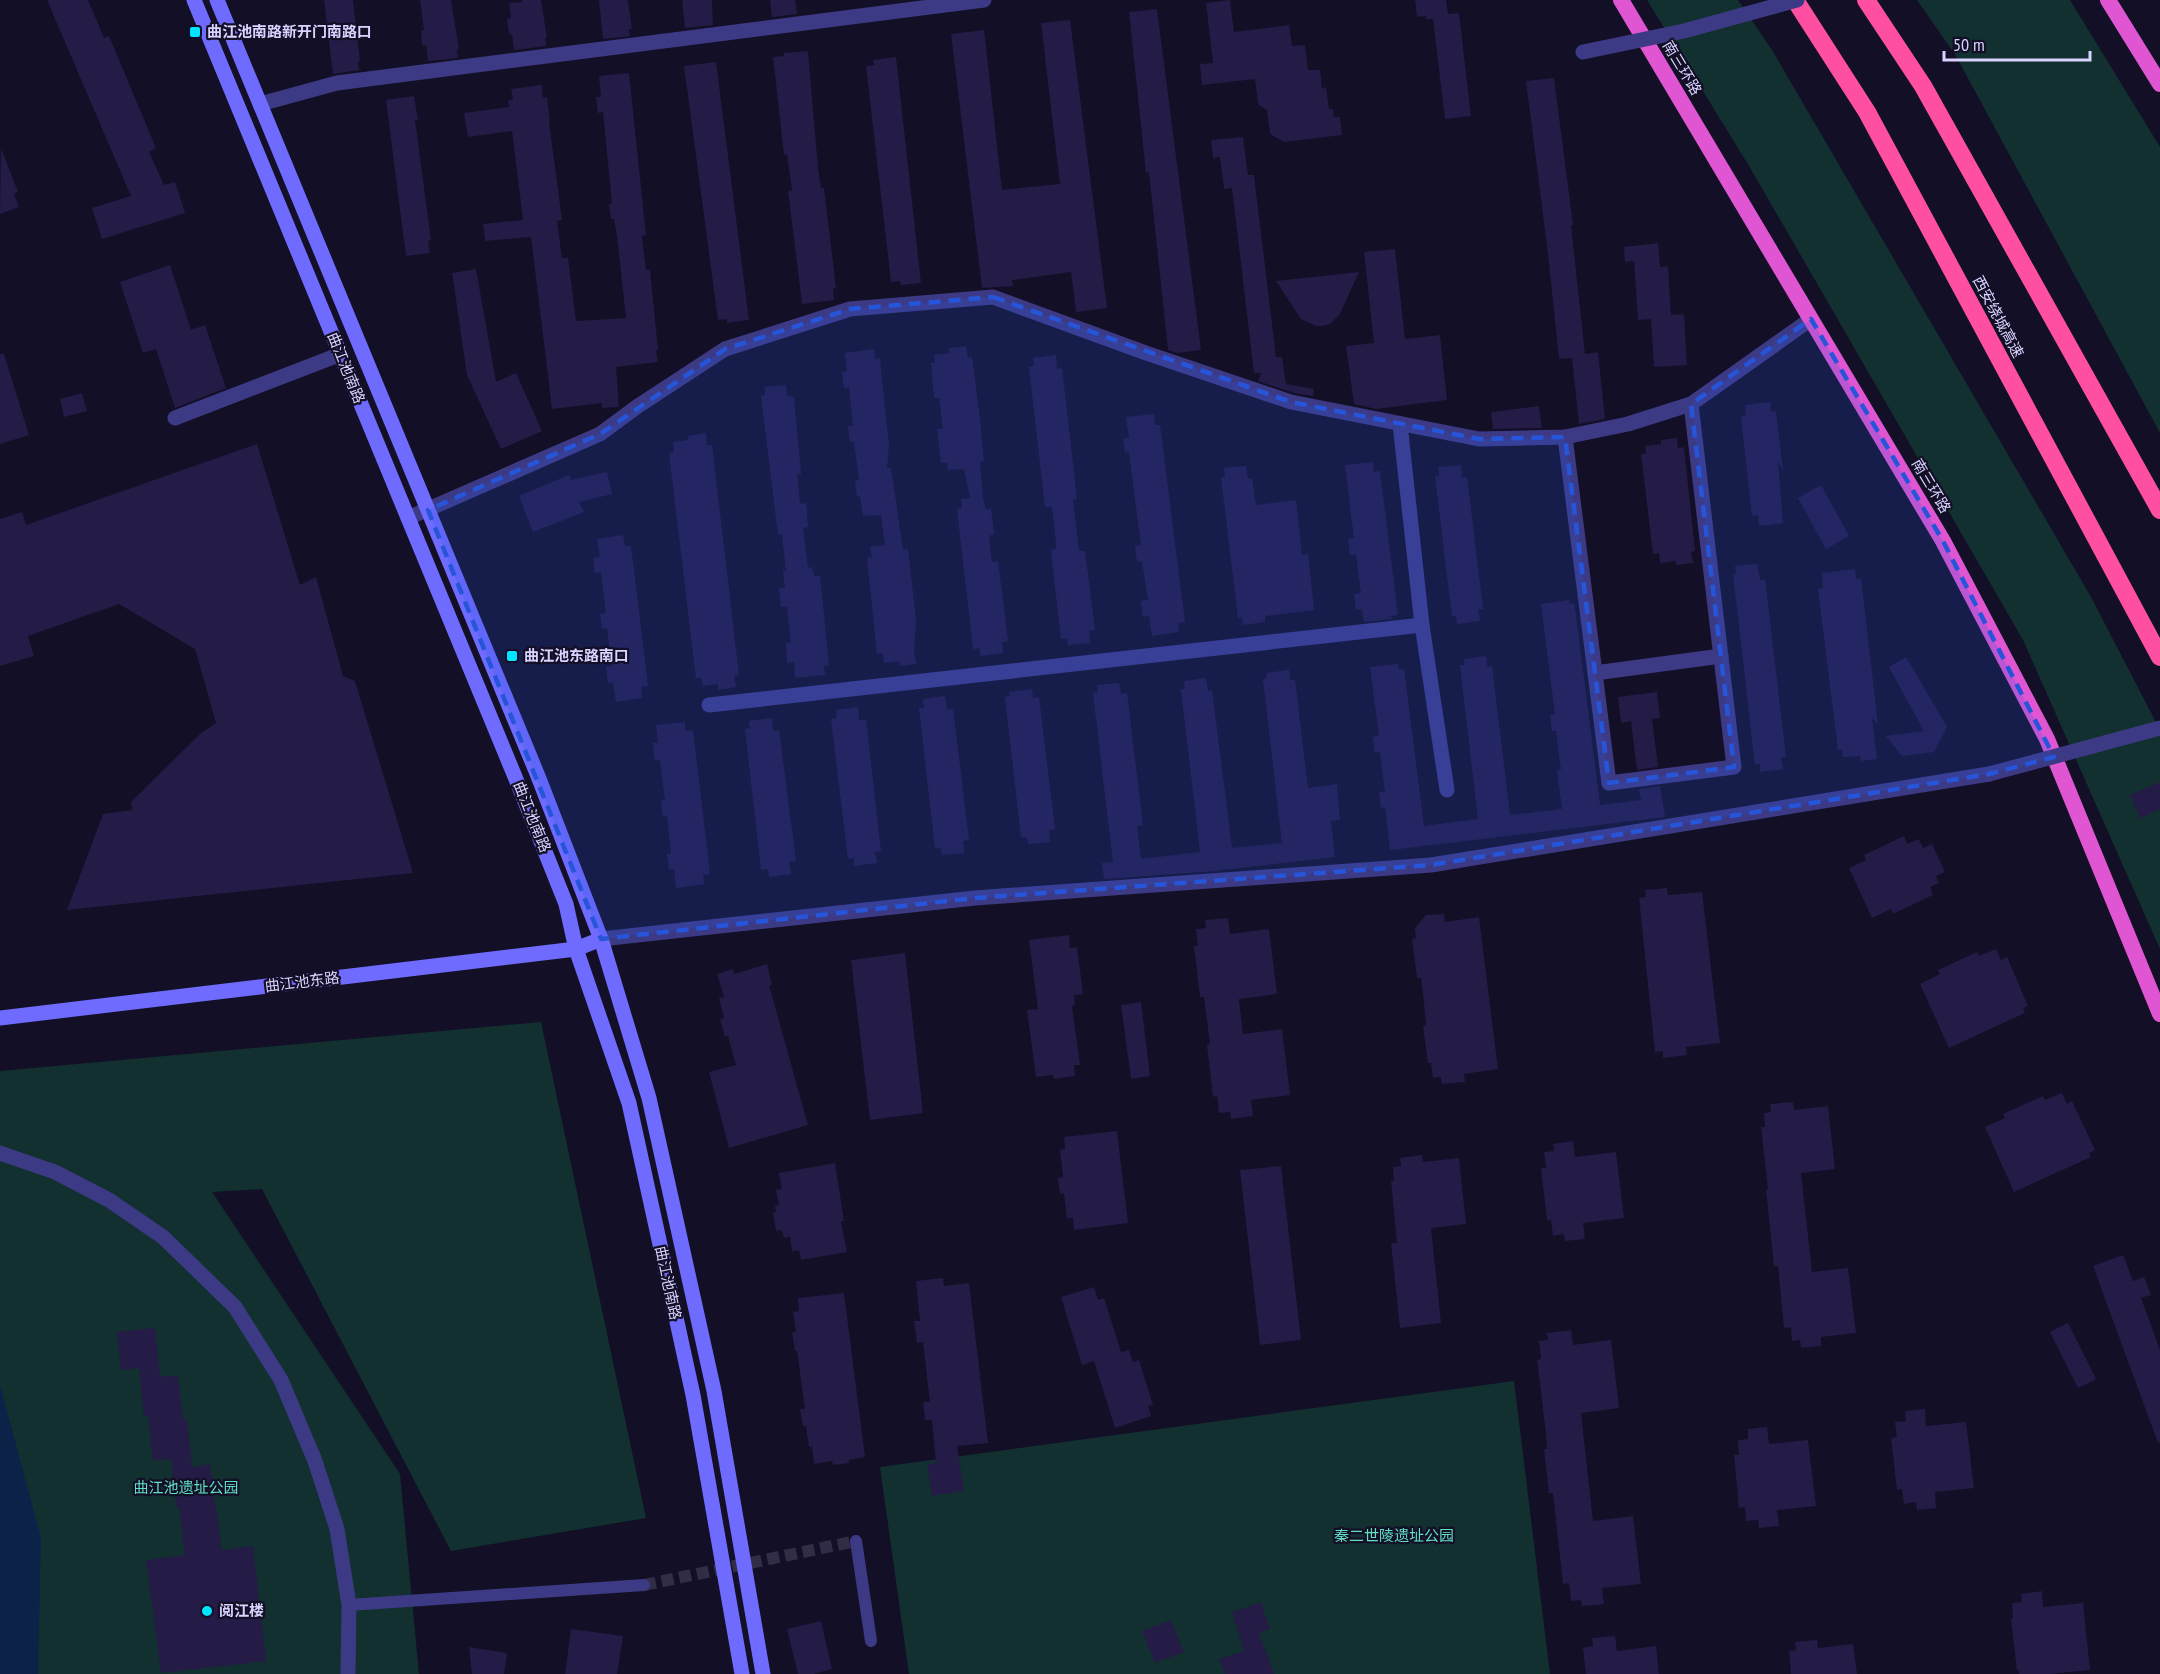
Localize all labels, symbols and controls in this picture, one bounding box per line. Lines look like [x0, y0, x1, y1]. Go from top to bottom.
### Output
place label: 曲江池南路新开门南路口 [207, 22, 372, 41]
scale bar [1944, 24, 2090, 62]
marker: 曲江池南路新开门南路口 [188, 25, 202, 39]
text: 50 m [1953, 33, 1985, 56]
street label: 南三环路 [1659, 37, 1706, 98]
street label: 西安绕城高速 [1969, 273, 2028, 361]
street label: 曲江池南路 [324, 329, 369, 406]
street label: 南三环路 [1908, 455, 1955, 516]
place label: 曲江池东路南口 [524, 646, 629, 665]
marker: 曲江池东路南口 [505, 649, 519, 663]
street label: 曲江池南路 [510, 778, 555, 855]
street label: 曲江池东路 [264, 968, 340, 996]
street label: 曲江池南路 [651, 1244, 686, 1322]
park label: 曲江池遗址公园 [133, 1478, 239, 1497]
park label: 秦二世陵遗址公园 [1334, 1526, 1454, 1545]
place label: 阅江楼 [219, 1601, 264, 1620]
marker: 阅江楼 [200, 1604, 214, 1618]

